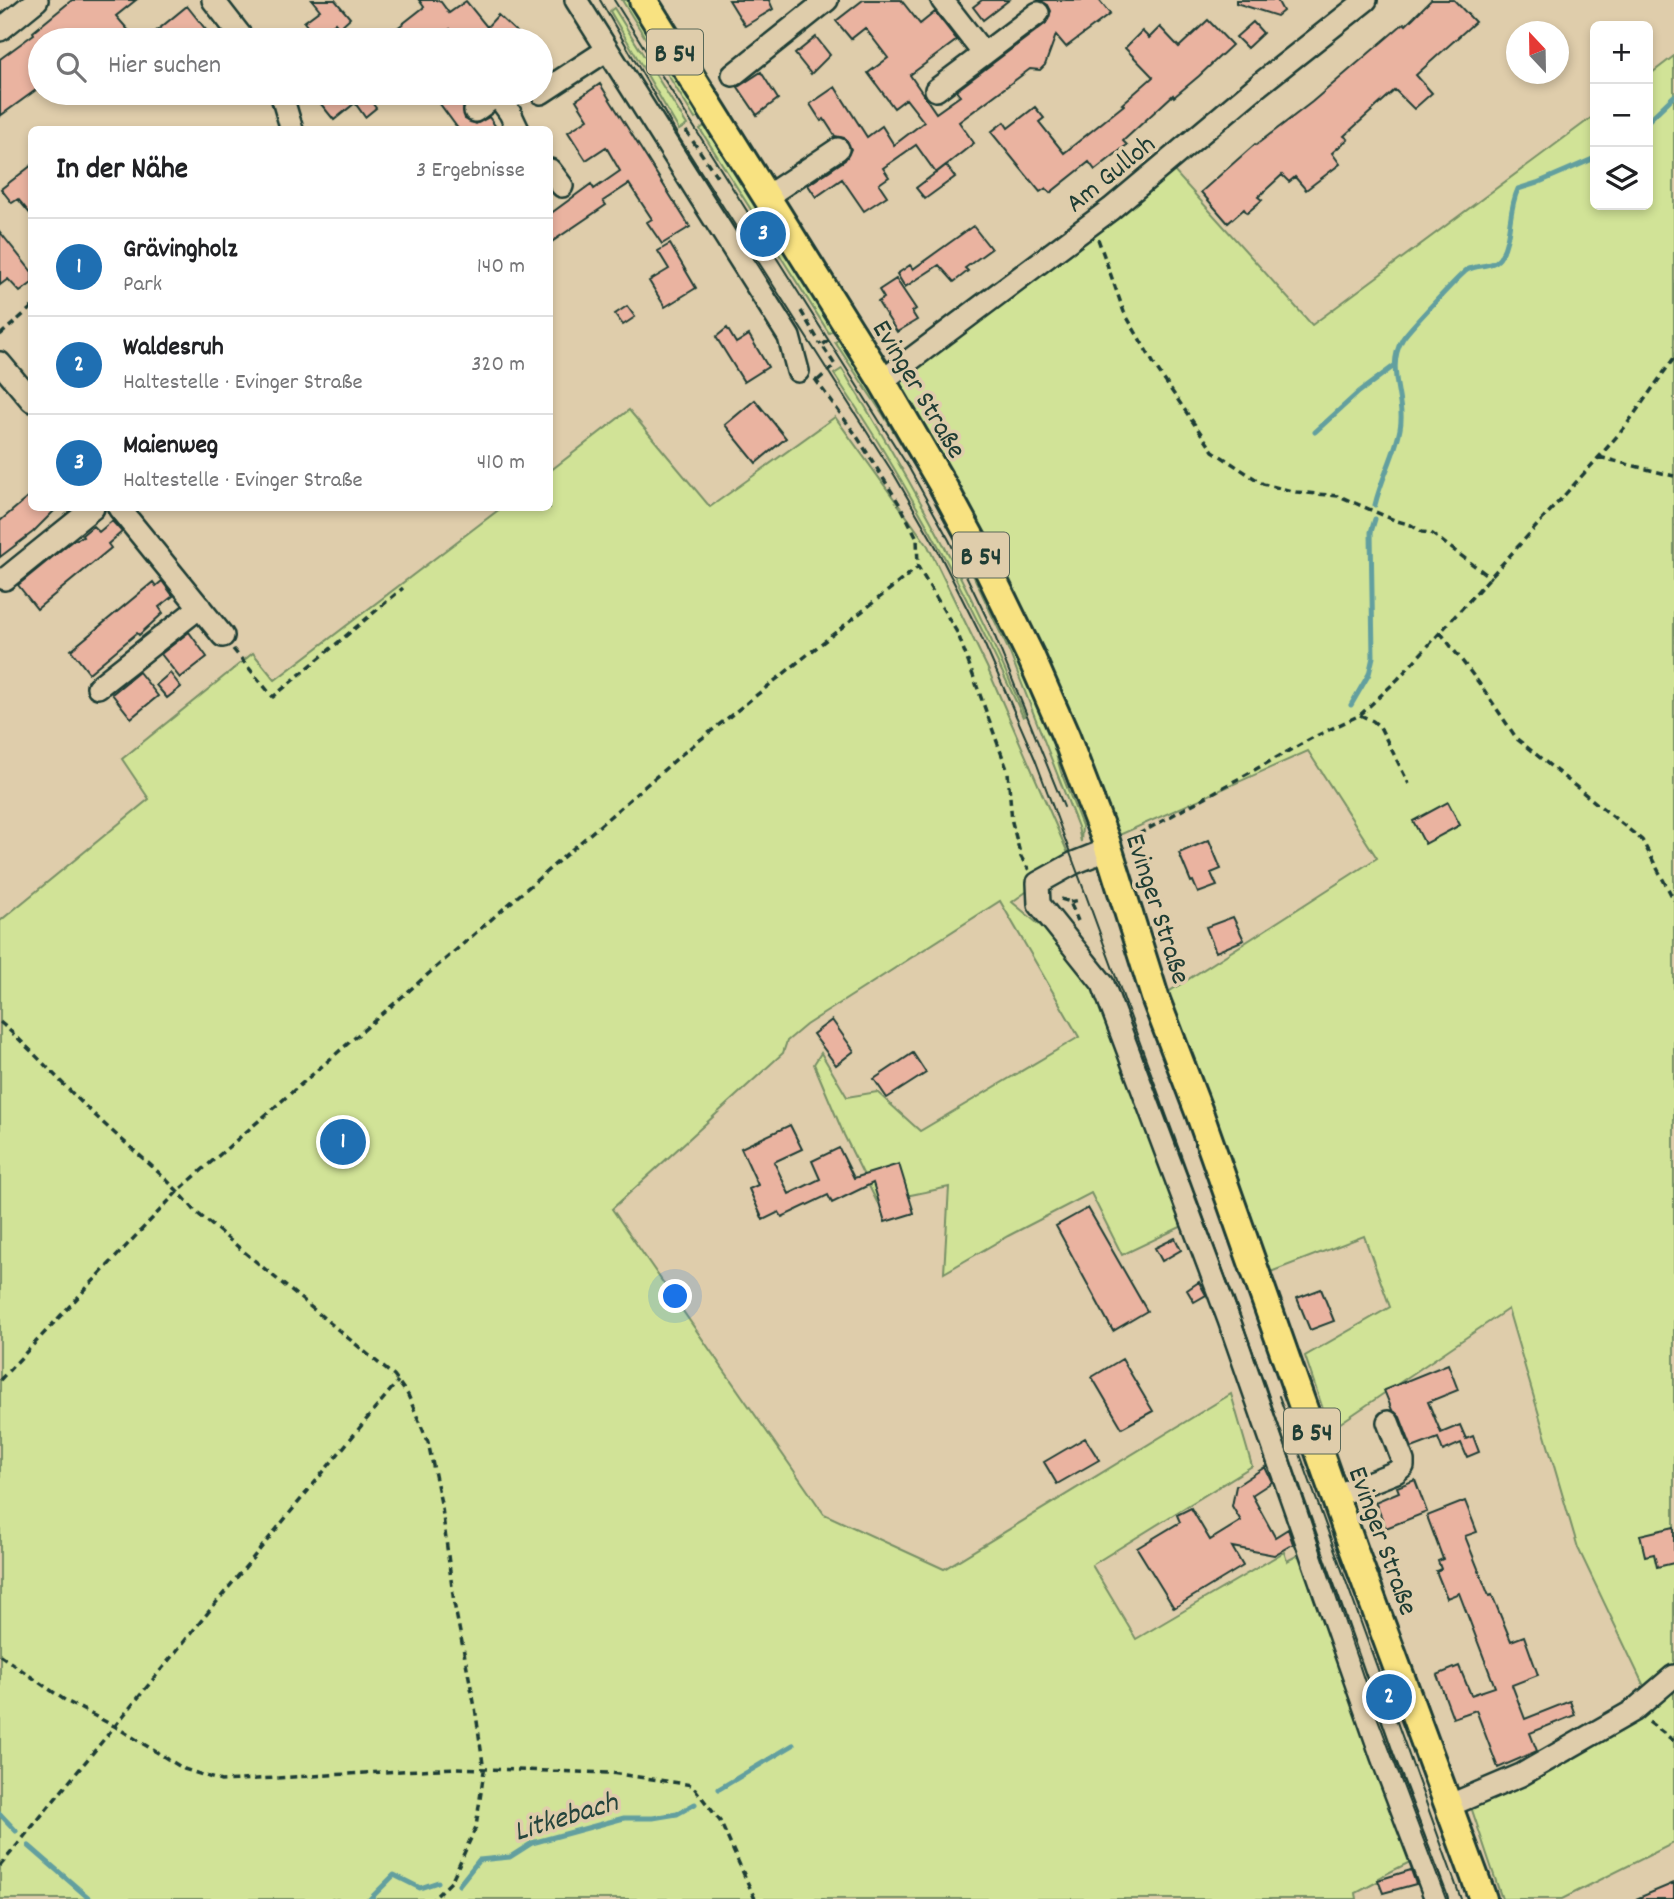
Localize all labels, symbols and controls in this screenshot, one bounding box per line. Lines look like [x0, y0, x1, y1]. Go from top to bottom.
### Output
north arrow [1506, 21, 1569, 84]
map controls [1590, 21, 1653, 210]
button: + [1590, 21, 1653, 84]
search box [28, 28, 553, 105]
road number: B 54 [647, 30, 703, 74]
icon: search [52, 48, 90, 86]
text: Hier suchen [108, 48, 221, 85]
button: − [1590, 84, 1653, 147]
street label: Am Gulloh [1058, 127, 1166, 225]
button: layers [1590, 147, 1653, 210]
text: In der Nähe [56, 150, 188, 193]
text: 3 Ergebnisse [416, 155, 525, 188]
pin: 3 [740, 208, 786, 260]
text: Grävingholz [123, 232, 237, 269]
text: 1 [76, 251, 82, 284]
text: 140 m [477, 251, 525, 284]
text: Park [123, 269, 162, 302]
street label: Evinger Straße [859, 314, 974, 468]
text: Waldesruh [123, 330, 224, 367]
text: 2 [74, 349, 84, 382]
text: 320 m [471, 349, 525, 382]
text: Haltestelle · Evinger Straße [123, 367, 363, 400]
text: Maienweg [123, 428, 218, 465]
text: 3 [74, 447, 84, 480]
text: 410 m [477, 447, 525, 480]
text: Haltestelle · Evinger Straße [123, 465, 363, 498]
road number: B 54 [953, 533, 1009, 578]
street label: Evinger Straße [1112, 829, 1198, 990]
pin: 1 [320, 1116, 366, 1168]
your location [658, 1279, 692, 1313]
road number: B 54 [1284, 1408, 1340, 1454]
street label: Evinger Straße [1335, 1462, 1426, 1622]
pin: 2 [1366, 1671, 1412, 1723]
water label: Litkebach [509, 1783, 625, 1856]

